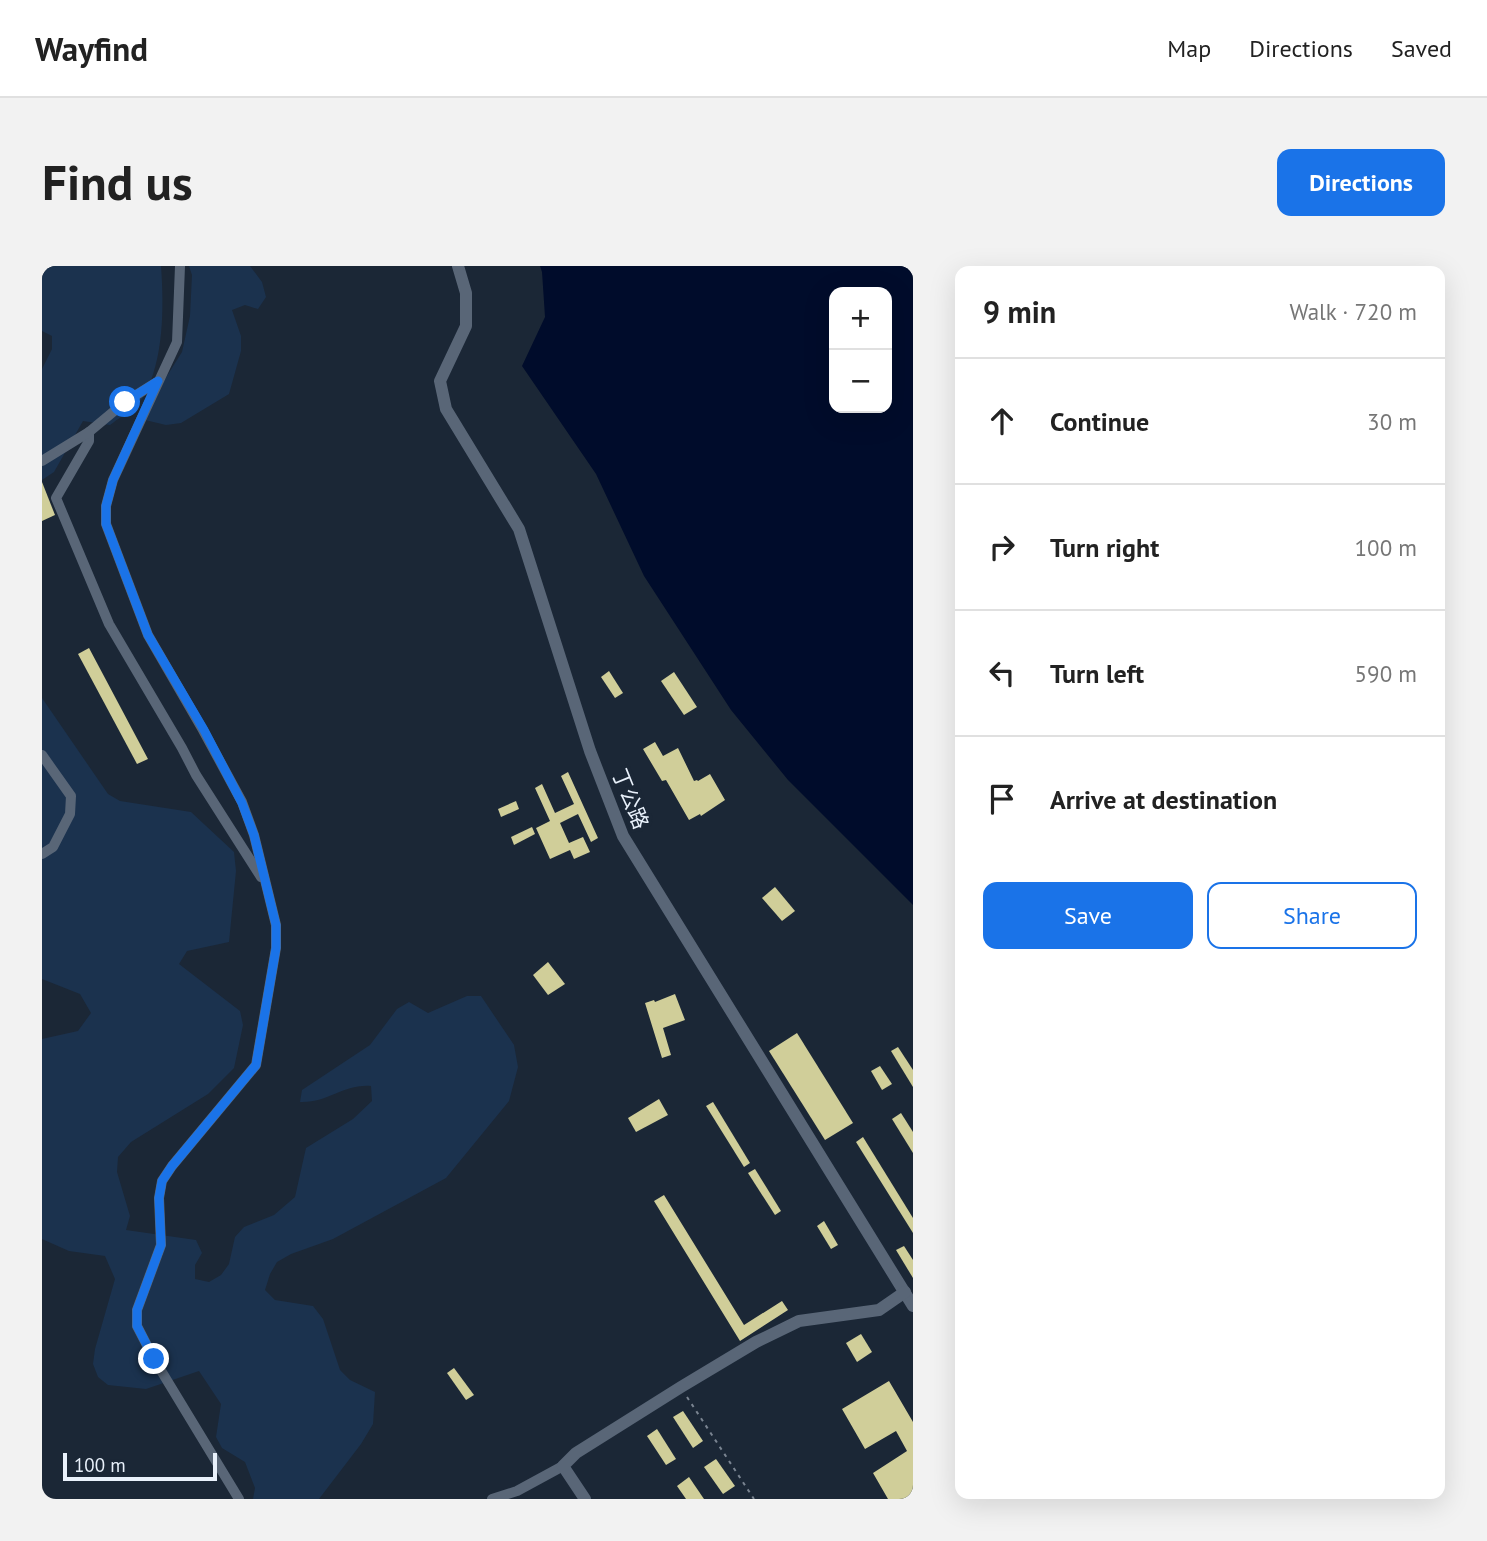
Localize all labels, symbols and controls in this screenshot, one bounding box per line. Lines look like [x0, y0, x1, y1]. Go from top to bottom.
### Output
text: Wayfind [35, 27, 148, 70]
text: Map [1167, 33, 1211, 64]
text: Directions [1249, 33, 1353, 64]
text: Saved [1391, 33, 1452, 64]
button: Directions [1277, 149, 1445, 216]
text: Find us [42, 150, 193, 214]
map controls [829, 287, 892, 413]
button: + [829, 287, 892, 350]
text: 9 min [983, 292, 1056, 331]
text: Walk · 720 m [1290, 297, 1417, 326]
button: − [829, 350, 892, 413]
route start [109, 386, 140, 417]
icon: ahead [983, 402, 1021, 440]
text: Continue [1050, 405, 1149, 438]
text: 30 m [1367, 407, 1417, 436]
icon: right [983, 528, 1021, 566]
text: Turn right [1050, 531, 1159, 564]
text: 100 m [1355, 533, 1417, 562]
icon: left [983, 654, 1021, 692]
text: Turn left [1050, 657, 1144, 690]
text: 590 m [1355, 659, 1417, 688]
street label: 丁公路 [606, 765, 655, 833]
icon: arrive [983, 780, 1021, 818]
text: Arrive at destination [1050, 783, 1277, 816]
button: Save [983, 882, 1193, 949]
button: Share [1207, 882, 1417, 949]
route end [138, 1343, 169, 1374]
scale bar [63, 1450, 217, 1482]
text: 100 m [74, 1453, 126, 1477]

